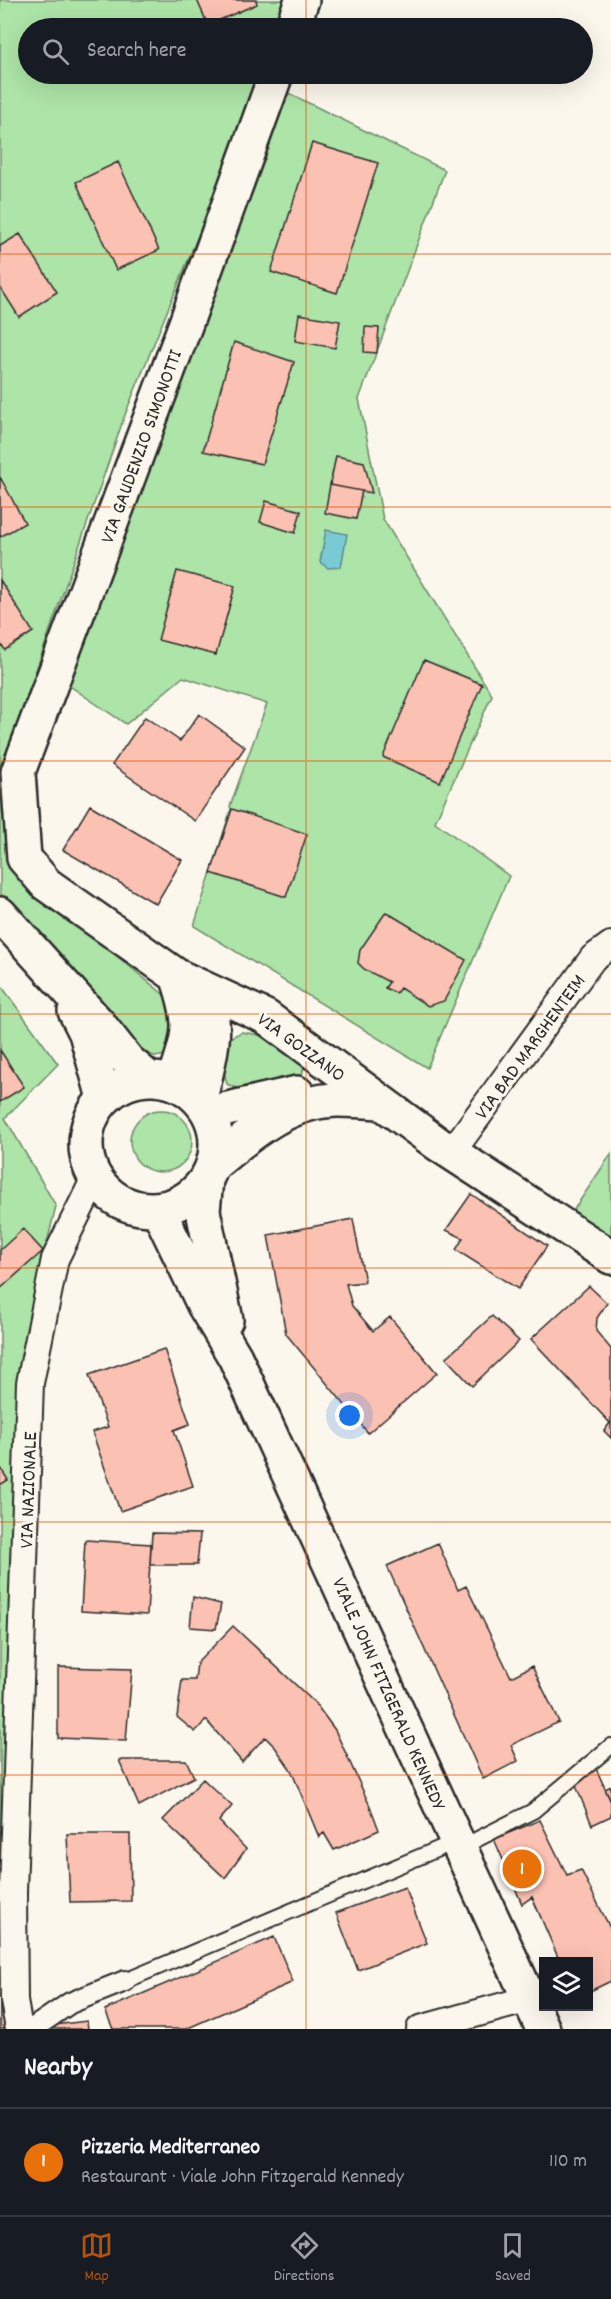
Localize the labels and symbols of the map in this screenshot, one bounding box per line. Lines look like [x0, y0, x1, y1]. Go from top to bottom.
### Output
street label: VIA GAUDENZIO SIMONOTTI [95, 346, 191, 548]
street label: VIA BAD MARGHENTEIM [469, 969, 594, 1126]
street label: VIA GOZZANO [250, 1007, 350, 1090]
your location [335, 1401, 364, 1430]
street label: VIA NAZIONALE [14, 1431, 46, 1549]
street label: VIALE JOHN FITZGERALD KENNEDY [323, 1574, 452, 1816]
pin: 1 [502, 1846, 542, 1892]

